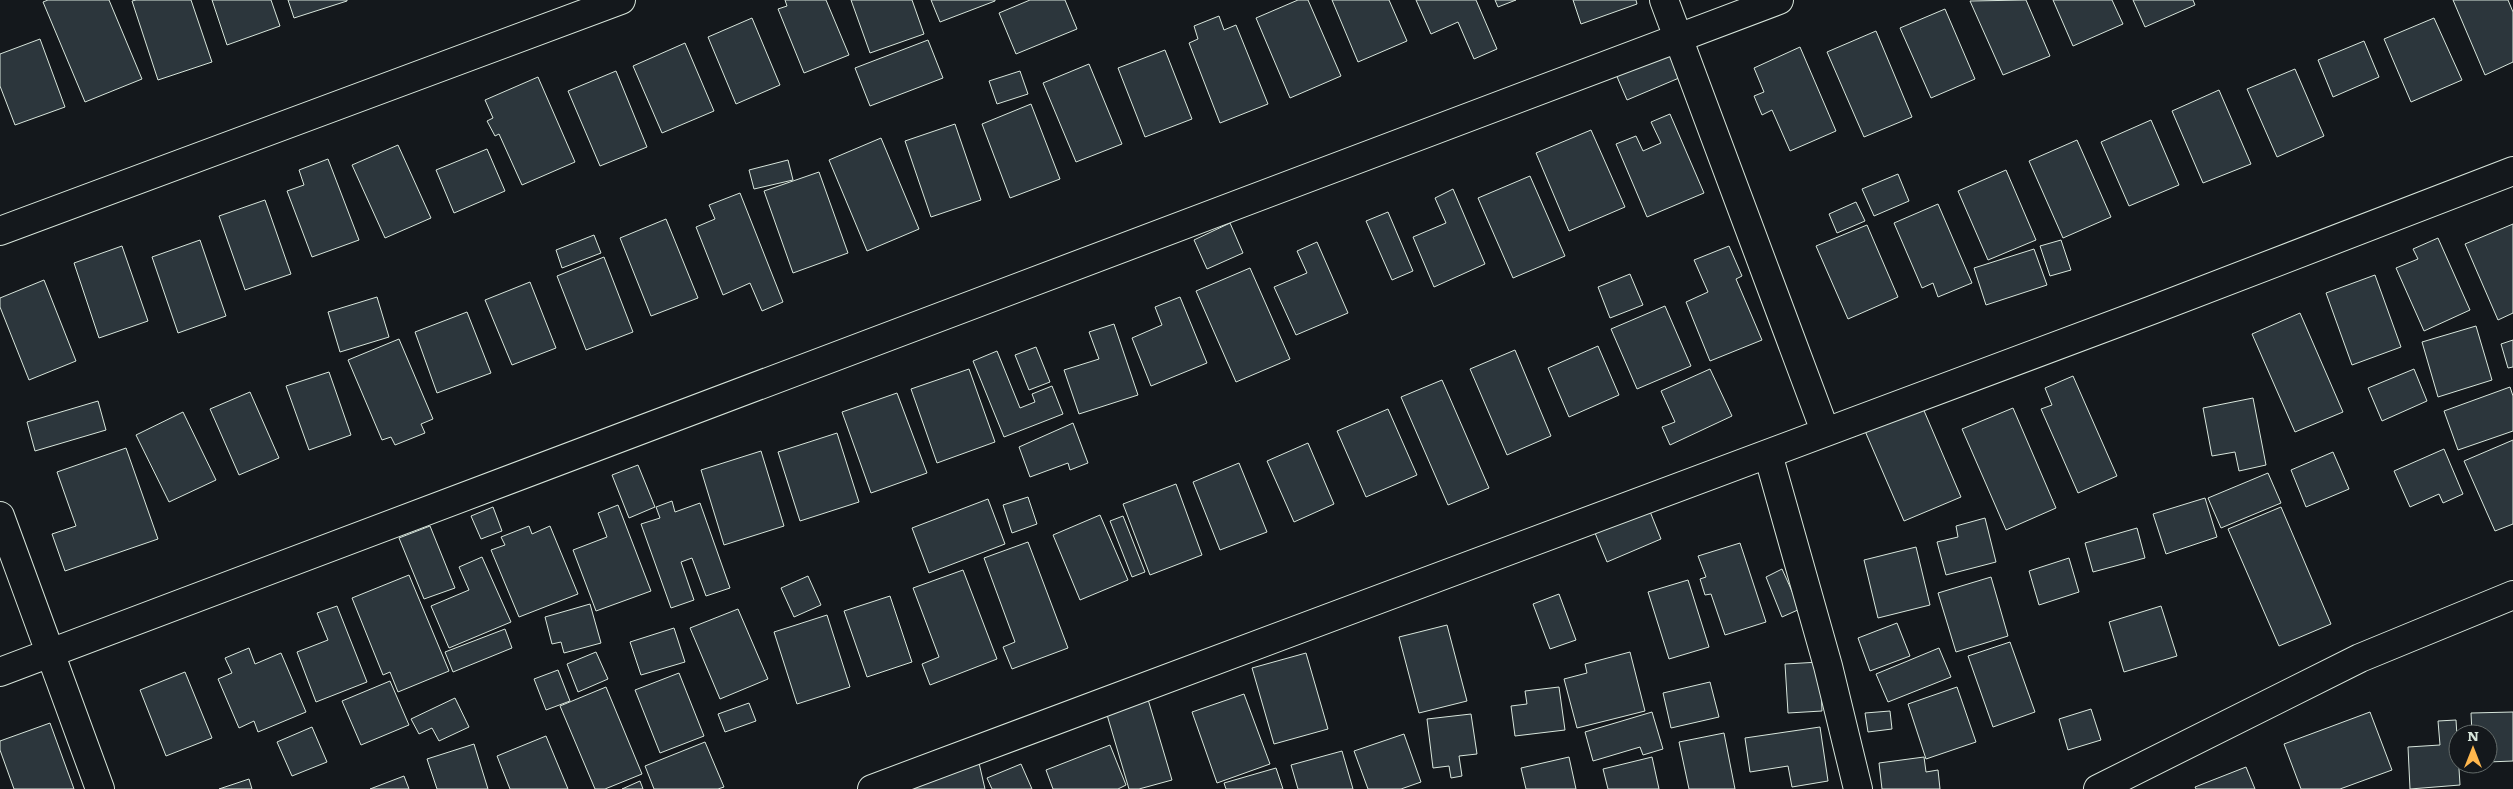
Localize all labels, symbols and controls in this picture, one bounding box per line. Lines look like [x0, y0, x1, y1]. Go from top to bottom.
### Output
north arrow [2448, 724, 2498, 774]
text: N [2467, 725, 2479, 745]

